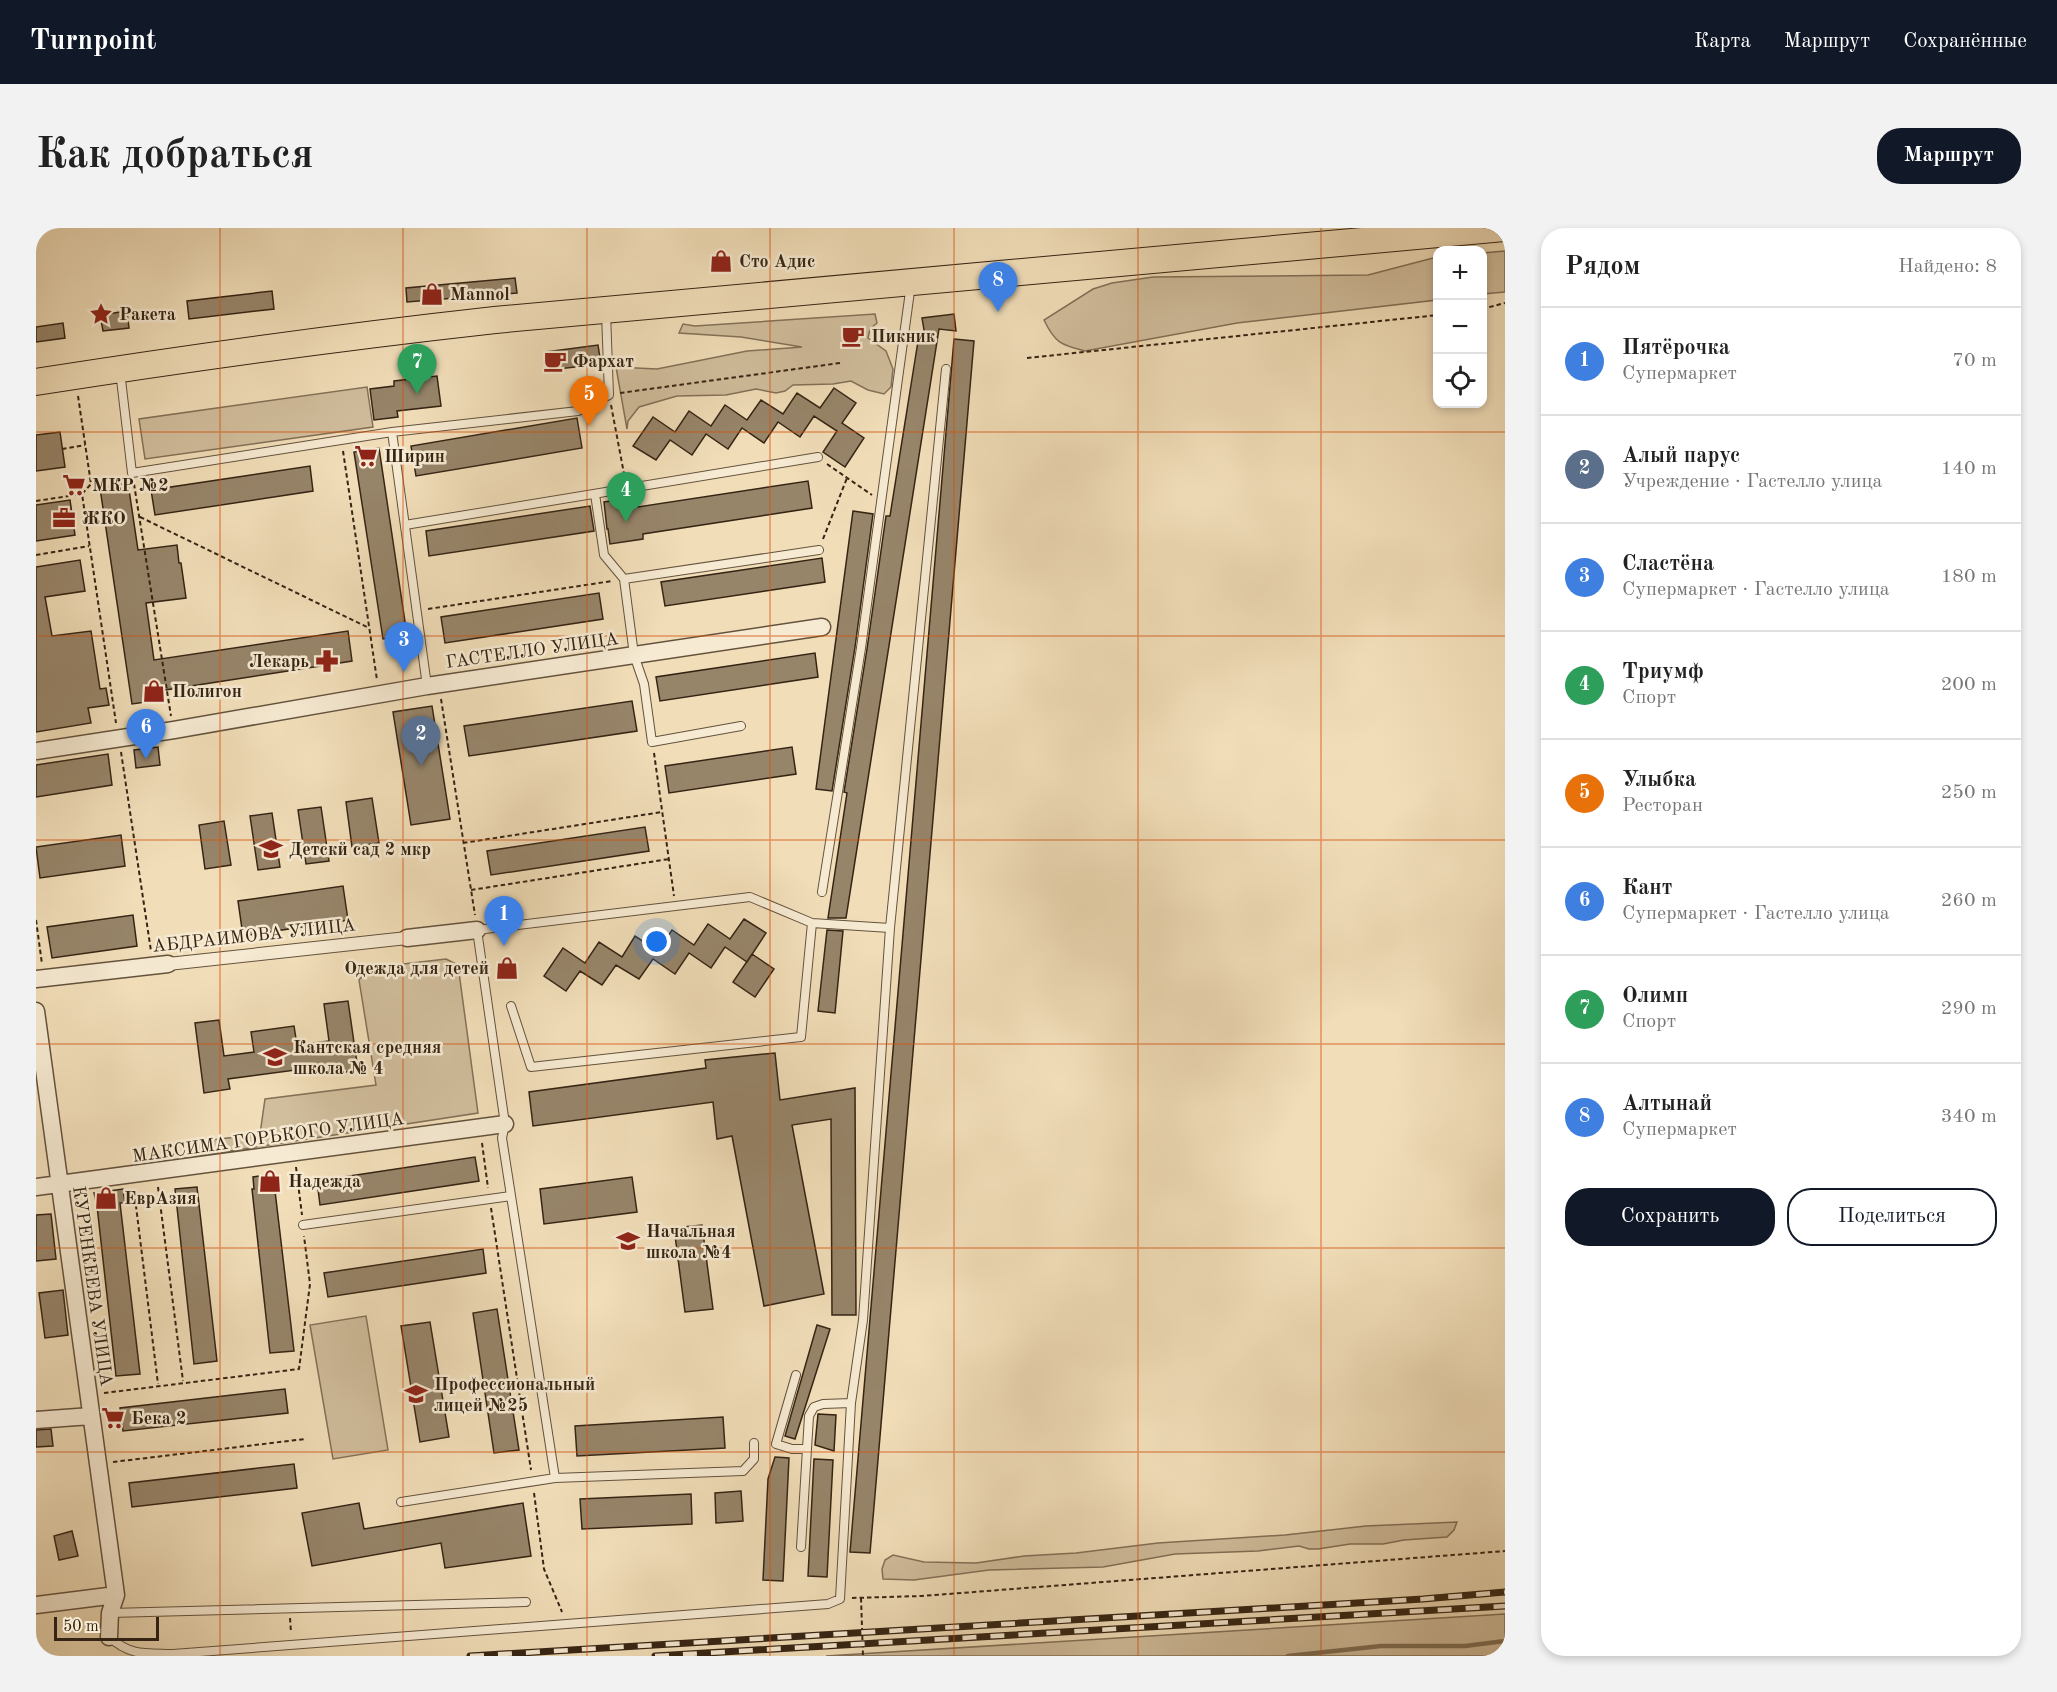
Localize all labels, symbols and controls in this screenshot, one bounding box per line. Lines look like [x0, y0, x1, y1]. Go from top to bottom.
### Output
text: Turnpoint [30, 28, 157, 56]
text: Карта [1694, 31, 1751, 52]
text: Маршрут [1784, 31, 1870, 52]
text: Сохранённые [1903, 31, 2027, 52]
button: Маршрут [1877, 128, 2021, 184]
text: Как добраться [36, 135, 313, 177]
map controls [1433, 246, 1487, 408]
button: + [1433, 246, 1487, 300]
shop icon: Сто Адис [708, 248, 734, 274]
place label: Сто Адис [739, 253, 815, 271]
text: Рядом [1565, 254, 1640, 280]
text: Найдено: 8 [1898, 257, 1997, 277]
pin: 8 [978, 262, 1018, 312]
shop icon: Mannol [419, 281, 445, 307]
place label: Mannol [450, 286, 510, 304]
button: − [1433, 300, 1487, 354]
place icon: Ракета [88, 301, 114, 327]
place label: Ракета [119, 306, 176, 324]
cafe icon: Пикник [840, 323, 866, 349]
place label: Пикник [871, 328, 936, 346]
text: Пятёрочка [1622, 337, 1730, 359]
pin: 7 [398, 344, 436, 394]
cafe icon: Фархат [542, 348, 568, 374]
text: 1 [1579, 351, 1590, 371]
text: 70 m [1952, 351, 1997, 371]
place label: Фархат [573, 353, 634, 371]
button: locate [1433, 354, 1487, 408]
text: Супермаркет [1622, 364, 1737, 384]
pin: 5 [570, 376, 608, 426]
supermarket icon: Ширин [353, 443, 379, 469]
text: Алый парус [1622, 445, 1740, 467]
place label: Ширин [384, 448, 445, 466]
text: 2 [1579, 459, 1590, 479]
text: 140 m [1941, 459, 1997, 479]
supermarket icon: МКР №2 [61, 472, 87, 498]
pin: 4 [606, 472, 646, 522]
text: Учреждение · Гастелло улица [1622, 472, 1882, 492]
place label: МКР №2 [92, 477, 169, 495]
office icon: ЖКО [51, 505, 77, 531]
place label: ЖКО [82, 510, 126, 528]
text: Сластёна [1622, 553, 1714, 575]
text: 3 [1579, 567, 1590, 587]
text: 180 m [1941, 567, 1997, 587]
text: Супермаркет · Гастелло улица [1622, 580, 1890, 600]
pin: 3 [384, 622, 424, 672]
street label: ГАСТЕЛЛО УЛИЦА [445, 630, 620, 672]
pharmacy icon: Лекарь [314, 648, 340, 674]
place label: Лекарь [249, 653, 309, 671]
text: Триумф [1622, 661, 1704, 683]
text: 4 [1579, 675, 1590, 695]
text: 200 m [1941, 675, 1997, 695]
shop icon: Полигон [141, 678, 167, 704]
place label: Полигон [172, 683, 242, 701]
text: Спорт [1622, 688, 1676, 708]
pin: 6 [126, 710, 166, 759]
pin: 2 [402, 716, 440, 766]
text: Улыбка [1622, 769, 1696, 791]
text: 5 [1579, 783, 1590, 803]
text: 250 m [1941, 783, 1997, 803]
text: Ресторан [1622, 796, 1703, 816]
school or university icon: Детскй сад 2 мкр [258, 836, 284, 862]
place label: Детскй сад 2 мкр [289, 841, 431, 859]
text: Кант [1622, 877, 1672, 899]
text: 6 [1579, 891, 1590, 911]
text: 260 m [1941, 891, 1997, 911]
pin: 1 [484, 896, 524, 946]
text: Супермаркет · Гастелло улица [1622, 904, 1890, 924]
street label: АБДРАИМОВА УЛИЦА [151, 916, 357, 956]
your location [642, 927, 671, 956]
shop icon: Одежда для детей [494, 955, 520, 981]
place label: Одежда для детей [344, 960, 489, 978]
text: Олимп [1622, 985, 1688, 1007]
text: 7 [1579, 999, 1590, 1019]
text: 290 m [1941, 999, 1997, 1019]
text: Спорт [1622, 1012, 1676, 1032]
place label: Кантская средняя школа № 4 [293, 1039, 441, 1078]
school or university icon: Кантская средняя школа № 4 [262, 1044, 288, 1070]
text: Алтынай [1622, 1093, 1712, 1115]
text: 8 [1579, 1107, 1590, 1127]
text: 340 m [1941, 1107, 1997, 1127]
street label: МАКСИМА ГОРЬКОГО УЛИЦА [131, 1110, 405, 1166]
text: Супермаркет [1622, 1120, 1737, 1140]
shop icon: Надежда [257, 1168, 283, 1194]
place label: Надежда [288, 1173, 361, 1191]
street label: КУРЕНКЕЕВА УЛИЦА [69, 1185, 115, 1388]
shop icon: ЕврАзия [93, 1185, 119, 1211]
button: Сохранить [1565, 1188, 1775, 1246]
button: Поделиться [1787, 1188, 1997, 1246]
place label: ЕврАзия [124, 1190, 197, 1208]
place label: Начальная школа №4 [646, 1223, 736, 1262]
school or university icon: Начальная школа №4 [615, 1228, 641, 1254]
place label: Профессиональный лицей №25 [434, 1376, 595, 1415]
school or university icon: Профессиональный лицей №25 [403, 1381, 429, 1407]
supermarket icon: Бека 2 [100, 1405, 126, 1431]
place label: Бека 2 [131, 1410, 186, 1428]
scale bar [54, 1614, 159, 1642]
text: 50 m [63, 1619, 99, 1635]

